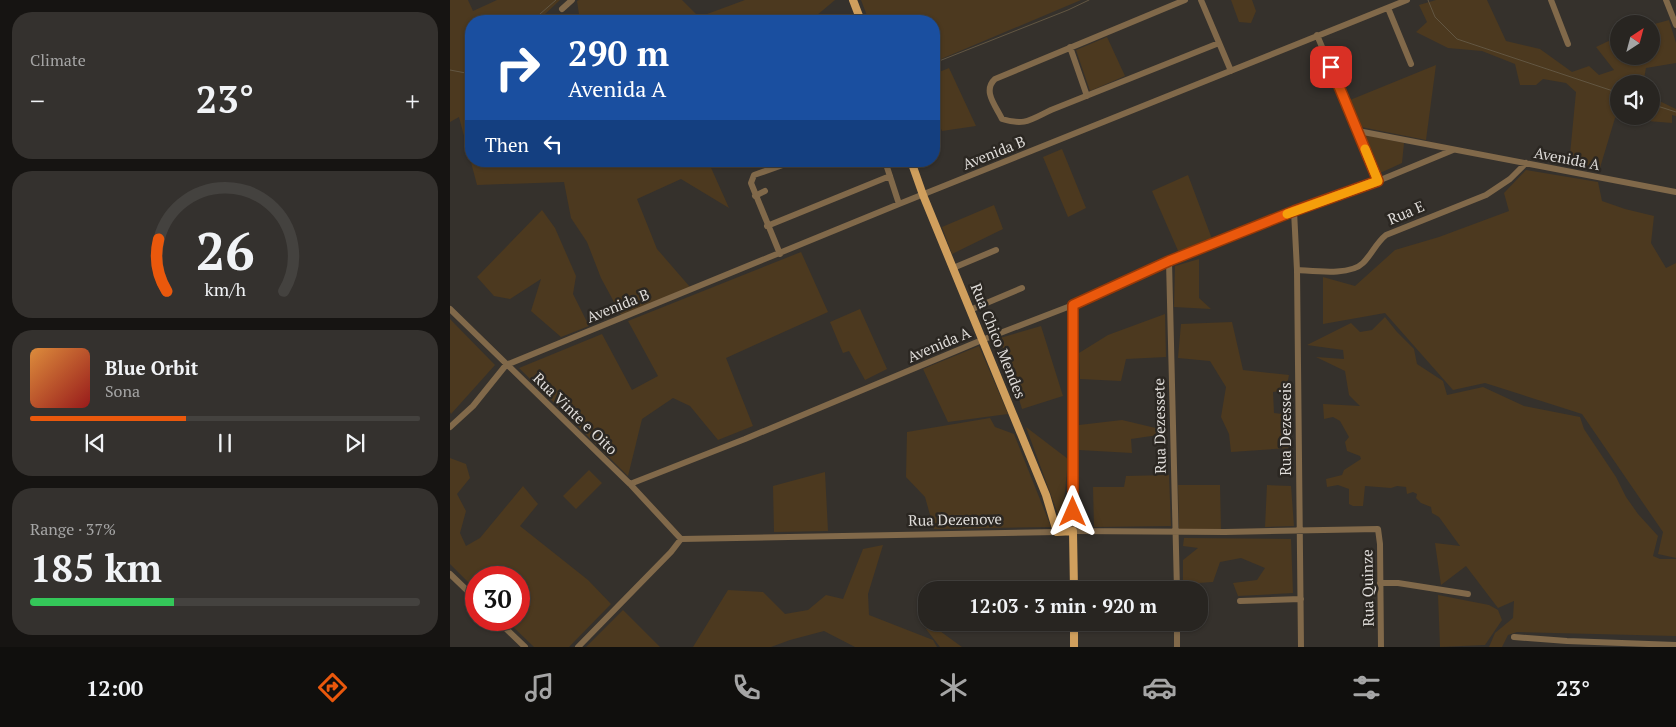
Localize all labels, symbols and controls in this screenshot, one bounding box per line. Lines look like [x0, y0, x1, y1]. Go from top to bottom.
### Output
north arrow [1610, 15, 1660, 65]
map controls [1610, 15, 1660, 125]
text: 290 m [568, 30, 669, 76]
icon: right [485, 35, 550, 100]
pin [1310, 46, 1352, 88]
text: Climate [30, 49, 86, 71]
icon: arrive [1317, 53, 1345, 81]
text: 23° [196, 74, 254, 124]
text: Avenida A [568, 74, 666, 103]
button: sound [1610, 75, 1660, 125]
text: − [30, 82, 45, 119]
text: + [405, 82, 420, 119]
icon: left [539, 130, 567, 158]
street label: Avenida B [959, 130, 1028, 174]
text: Then [485, 132, 529, 157]
street label: Avenida A [1532, 142, 1603, 174]
street label: Rua E [1384, 195, 1427, 229]
text: 26 [196, 216, 254, 285]
text: km/h [204, 277, 246, 301]
street label: Rua Chico Mendes [967, 280, 1031, 401]
street label: Avenida B [583, 283, 652, 327]
street label: Avenida A [904, 321, 974, 366]
text: Blue Orbit [105, 355, 198, 380]
street label: Rua Vinte e Oito [529, 368, 622, 459]
street label: Rua Dezessete [1148, 378, 1170, 474]
text: Sona [105, 380, 140, 402]
street label: Rua Dezesseis [1275, 382, 1295, 476]
icon: previous [81, 429, 109, 457]
icon: pause [211, 429, 239, 457]
icon: next [341, 429, 369, 457]
position arrow [1046, 485, 1098, 537]
street label: Rua Dezenove [908, 508, 1002, 530]
text: Range · 37% [30, 518, 116, 540]
text: 185 km [30, 543, 162, 593]
street label: Rua Quinze [1356, 549, 1378, 627]
speed limit sign: 30 [465, 566, 530, 631]
text: 12:03 · 3 min · 920 m [969, 593, 1157, 618]
icon: directions [315, 670, 350, 705]
icon: music [522, 670, 557, 705]
icon: phone [729, 670, 764, 705]
icon: climate [936, 670, 971, 705]
icon: car [1142, 670, 1177, 705]
icon: filters [1349, 670, 1384, 705]
text: 12:00 [86, 673, 143, 702]
text: 23° [1556, 673, 1590, 702]

